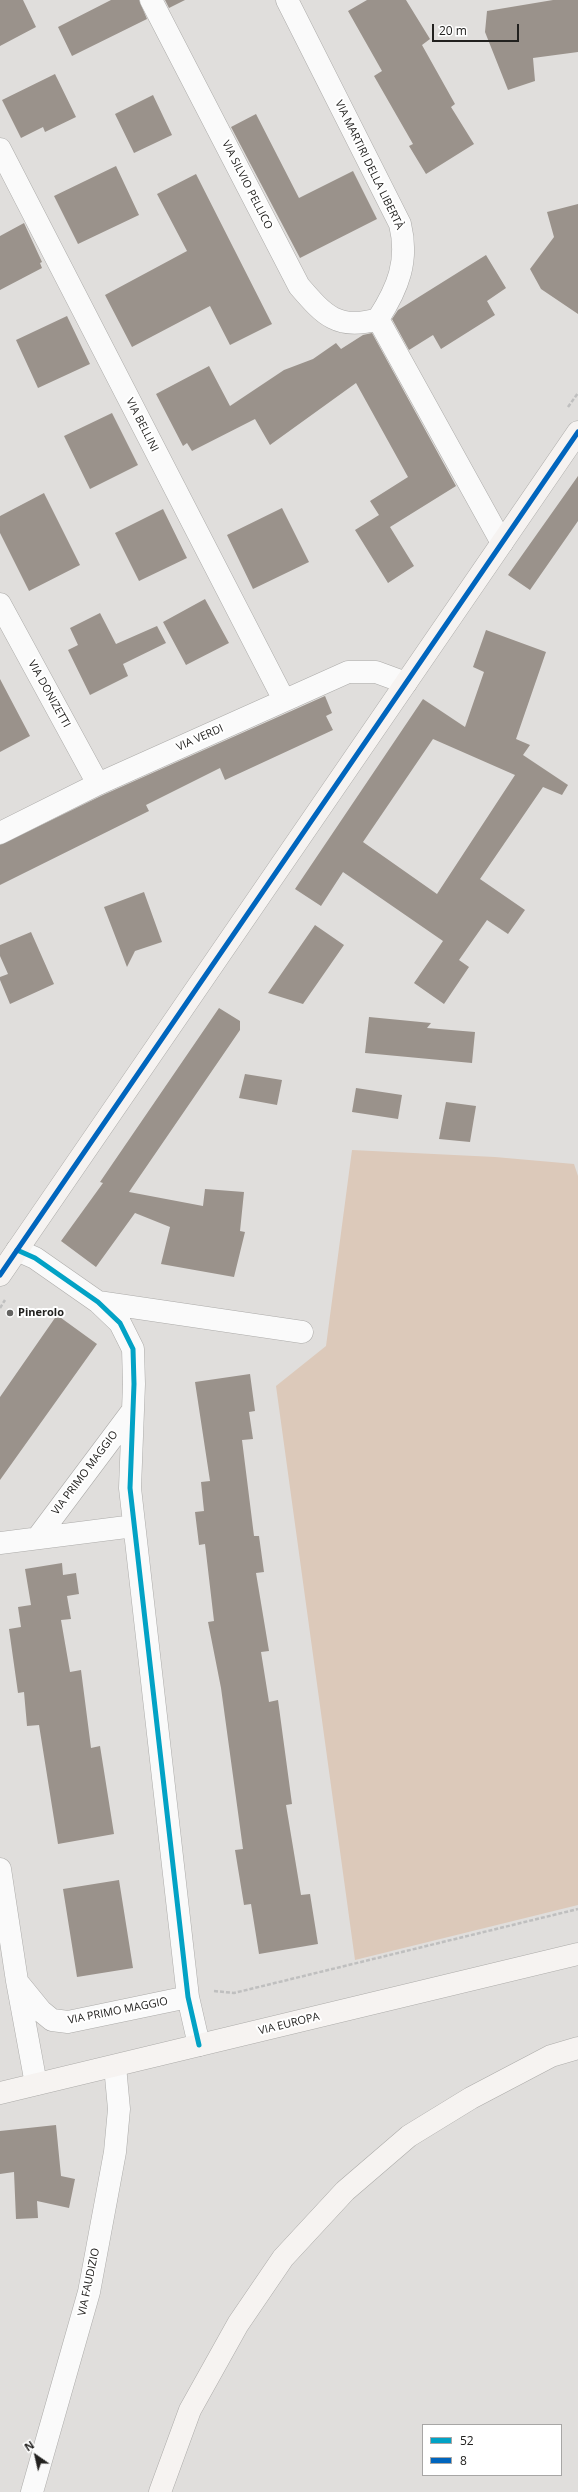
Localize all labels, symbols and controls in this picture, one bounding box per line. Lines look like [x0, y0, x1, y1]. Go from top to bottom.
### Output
scale bar [434, 16, 521, 42]
text: 20 m [439, 22, 467, 39]
street label: VIA MARTIRI DELLA LIBERTÀ [332, 98, 406, 232]
street label: VIA SILVIO PELLICO [219, 138, 275, 232]
street label: VIA BELLINI [123, 396, 161, 454]
street label: VIA DONIZETTI [25, 658, 73, 730]
street label: VIA VERDI [174, 722, 226, 754]
place label: Pinerolo [18, 1306, 64, 1320]
marker: Pinerolo [5, 1308, 15, 1318]
street label: VIA PRIMO MAGGIO [49, 1428, 121, 1518]
street label: VIA PRIMO MAGGIO [67, 1995, 169, 2027]
street label: VIA EUROPA [257, 2010, 321, 2038]
street label: VIA FAUDIZIO [75, 2247, 103, 2317]
legend [422, 2424, 562, 2476]
text: 52 [460, 2432, 474, 2449]
north arrow [16, 2436, 56, 2476]
text: N [21, 2437, 37, 2454]
text: 8 [460, 2452, 467, 2469]

